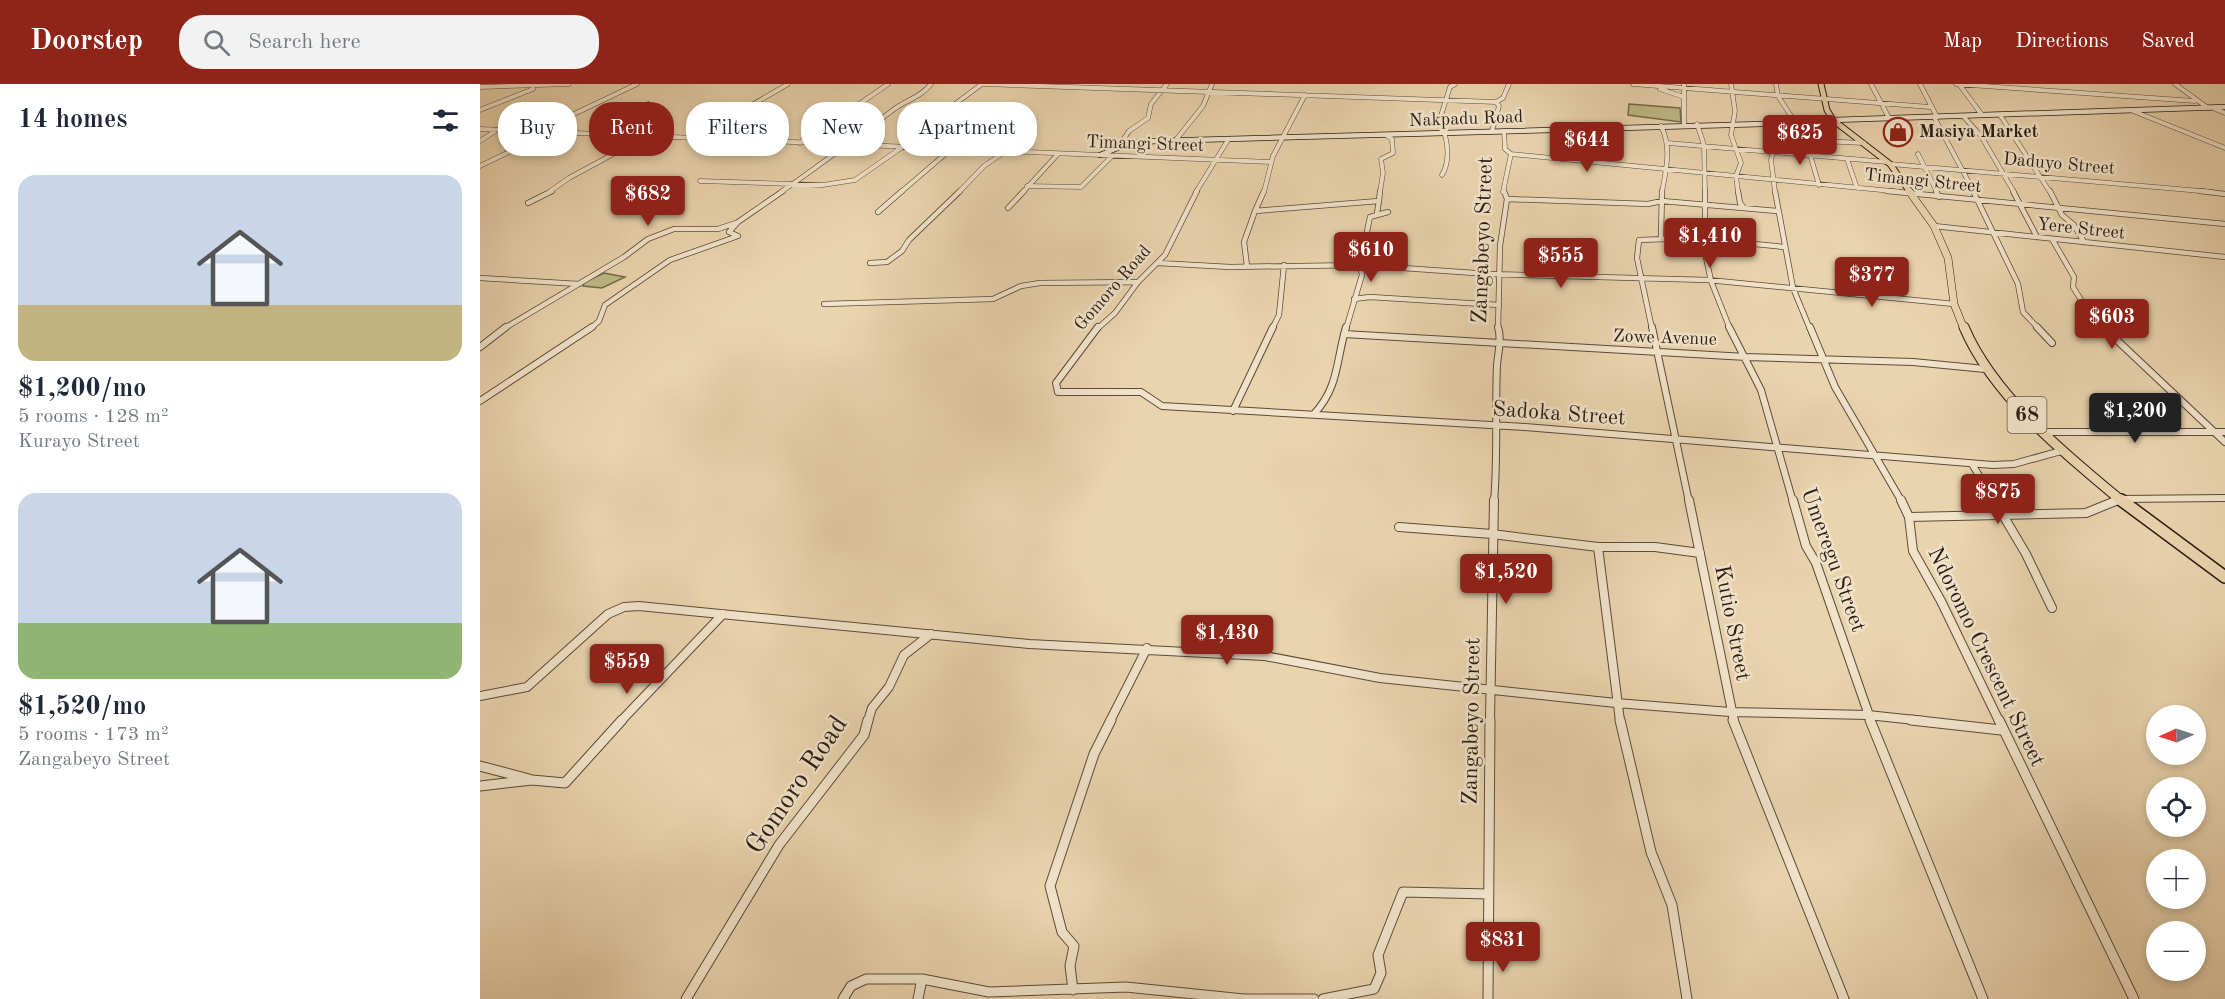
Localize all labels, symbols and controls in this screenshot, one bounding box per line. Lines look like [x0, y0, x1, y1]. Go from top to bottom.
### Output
search box [179, 15, 599, 69]
icon: search [200, 26, 233, 59]
text: Doorstep [30, 28, 143, 56]
text: Search here [248, 31, 361, 53]
text: Map [1943, 31, 1982, 52]
text: Directions [2015, 31, 2109, 52]
text: Saved [2142, 31, 2195, 52]
chip: Buy [498, 102, 577, 156]
chip: Rent [589, 102, 674, 156]
chip: Filters [686, 102, 789, 156]
chip: New [801, 102, 885, 156]
chip: Apartment [897, 102, 1037, 156]
icon: filters [429, 104, 462, 137]
text: 14 homes [18, 107, 127, 133]
street label: Nakpadu Road [1408, 108, 1524, 130]
pin: $625 [1764, 115, 1836, 166]
shop icon: Masiya Market [1882, 116, 1914, 148]
pin: $644 [1551, 122, 1623, 173]
place label: Masiya Market [1919, 123, 2039, 141]
text: $625 [1777, 124, 1823, 144]
text: $644 [1564, 131, 1610, 151]
street label: Timangi Street [1086, 133, 1204, 155]
street label: Daduyo Street [2002, 150, 2116, 178]
street label: Zangabeyo Street [1469, 156, 1497, 324]
street label: Timangi Street [1863, 166, 1983, 196]
pin: $682 [612, 176, 684, 227]
text: $682 [625, 185, 671, 205]
icon: home [186, 214, 294, 322]
street label: Yere Street [2036, 215, 2126, 243]
pin: $1,410 [1661, 218, 1759, 269]
text: $1,410 [1678, 227, 1742, 247]
pin: $610 [1335, 232, 1407, 283]
pin: $555 [1525, 238, 1597, 289]
text: $610 [1348, 241, 1394, 261]
street label: Gomoro Road [1071, 242, 1155, 334]
text: $555 [1538, 247, 1584, 267]
pin: $377 [1836, 257, 1908, 308]
text: $377 [1849, 266, 1895, 286]
pin: $603 [2076, 299, 2148, 350]
text: $603 [2089, 308, 2135, 328]
street label: Zowe Avenue [1613, 327, 1717, 349]
text: $1,200/mo [18, 376, 146, 402]
pin: $1,200 [2086, 393, 2184, 444]
road number: 68 [2008, 397, 2046, 433]
street label: Sadoka Street [1492, 398, 1626, 430]
text: $1,200 [2103, 402, 2167, 422]
text: 5 rooms · 128 m² [18, 407, 168, 427]
text: Kurayo Street [18, 432, 140, 452]
pin: $875 [1962, 474, 2034, 525]
text: $875 [1975, 483, 2021, 503]
street label: Umeregu Street [1797, 485, 1869, 635]
icon: home [186, 532, 294, 640]
street label: Ndoromo Crescent Street [1923, 544, 2049, 770]
pin: $1,520 [1457, 554, 1555, 605]
text: $1,520 [1474, 563, 1538, 583]
street label: Kutio Street [1710, 563, 1754, 683]
pin: $1,430 [1178, 615, 1276, 666]
text: $1,430 [1195, 624, 1259, 644]
street label: Zangabeyo Street [1460, 637, 1484, 805]
pin: $559 [591, 644, 663, 695]
text: $559 [604, 653, 650, 673]
text: $1,520/mo [18, 694, 146, 720]
north arrow [2146, 705, 2206, 765]
map controls [2146, 705, 2206, 981]
street label: Gomoro Road [741, 711, 853, 859]
text: 5 rooms · 173 m² [18, 725, 168, 745]
text: Zangabeyo Street [18, 750, 170, 770]
button: locate [2146, 777, 2206, 837]
button: + [2146, 849, 2206, 909]
button: − [2146, 921, 2206, 981]
pin: $831 [1467, 922, 1539, 973]
text: $831 [1480, 931, 1526, 951]

